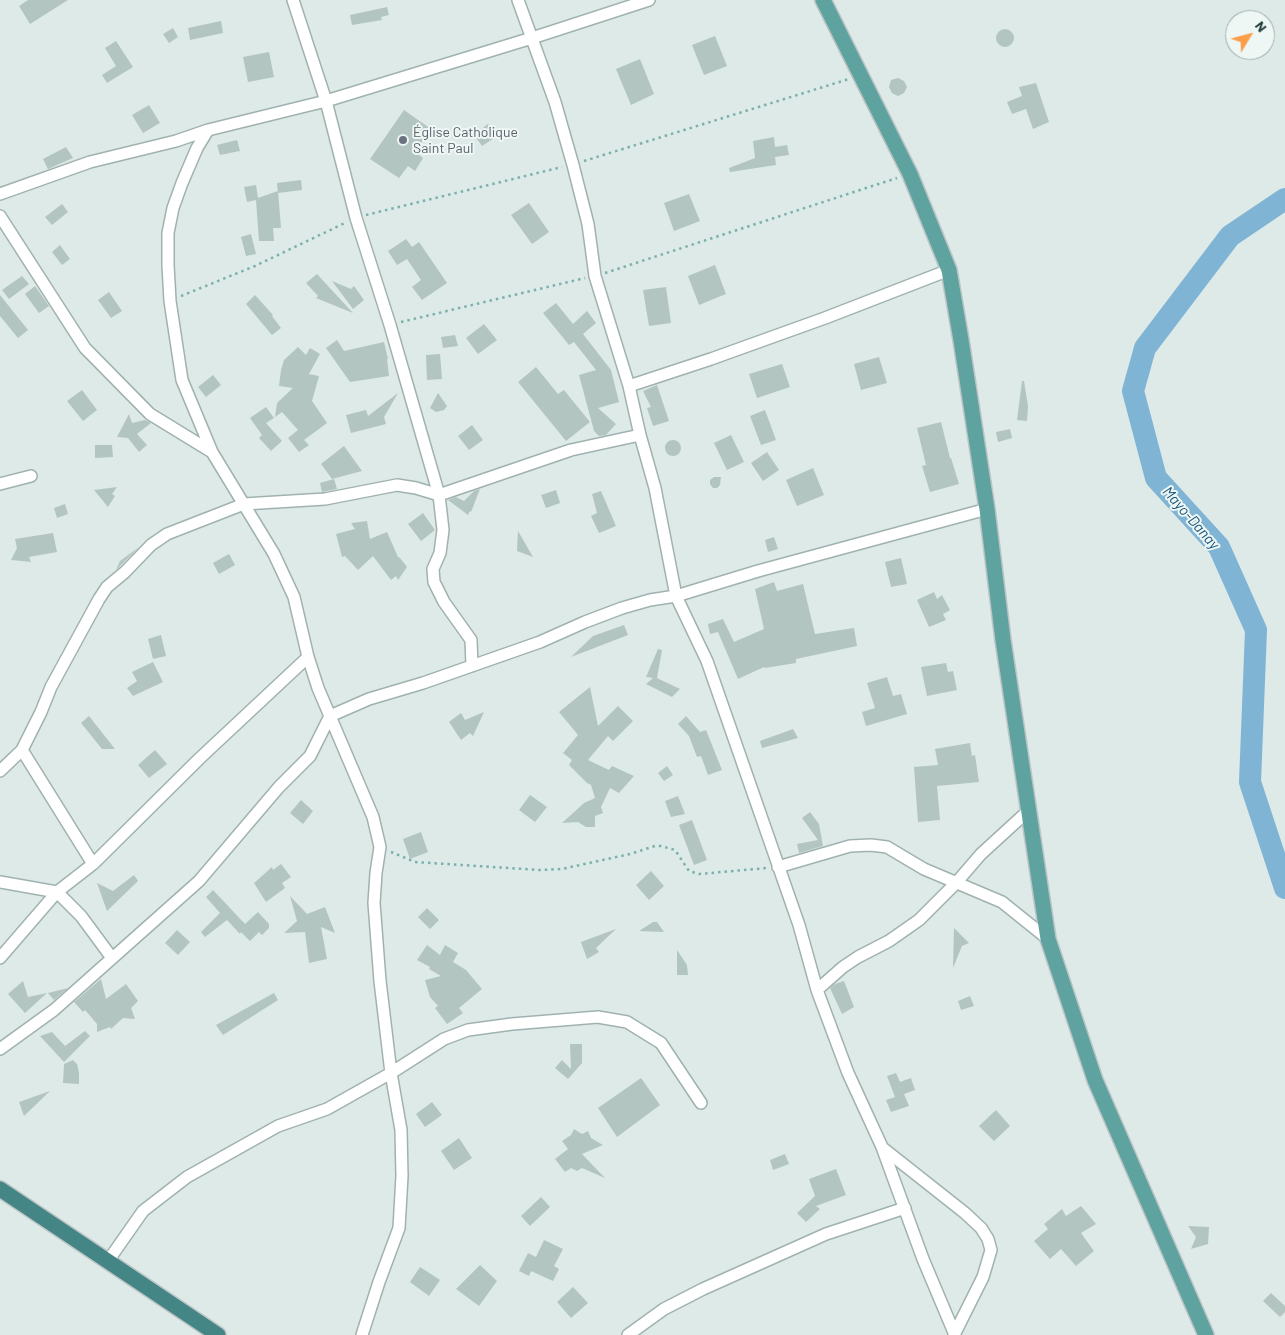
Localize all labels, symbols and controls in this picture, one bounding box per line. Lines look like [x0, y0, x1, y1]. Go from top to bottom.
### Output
north arrow [1225, 10, 1275, 60]
text: N [1252, 17, 1271, 35]
place label: Église Catholique Saint Paul [413, 124, 518, 156]
marker: Église Catholique Saint Paul [397, 134, 409, 146]
water label: Mayo-Danay [1159, 483, 1223, 553]

